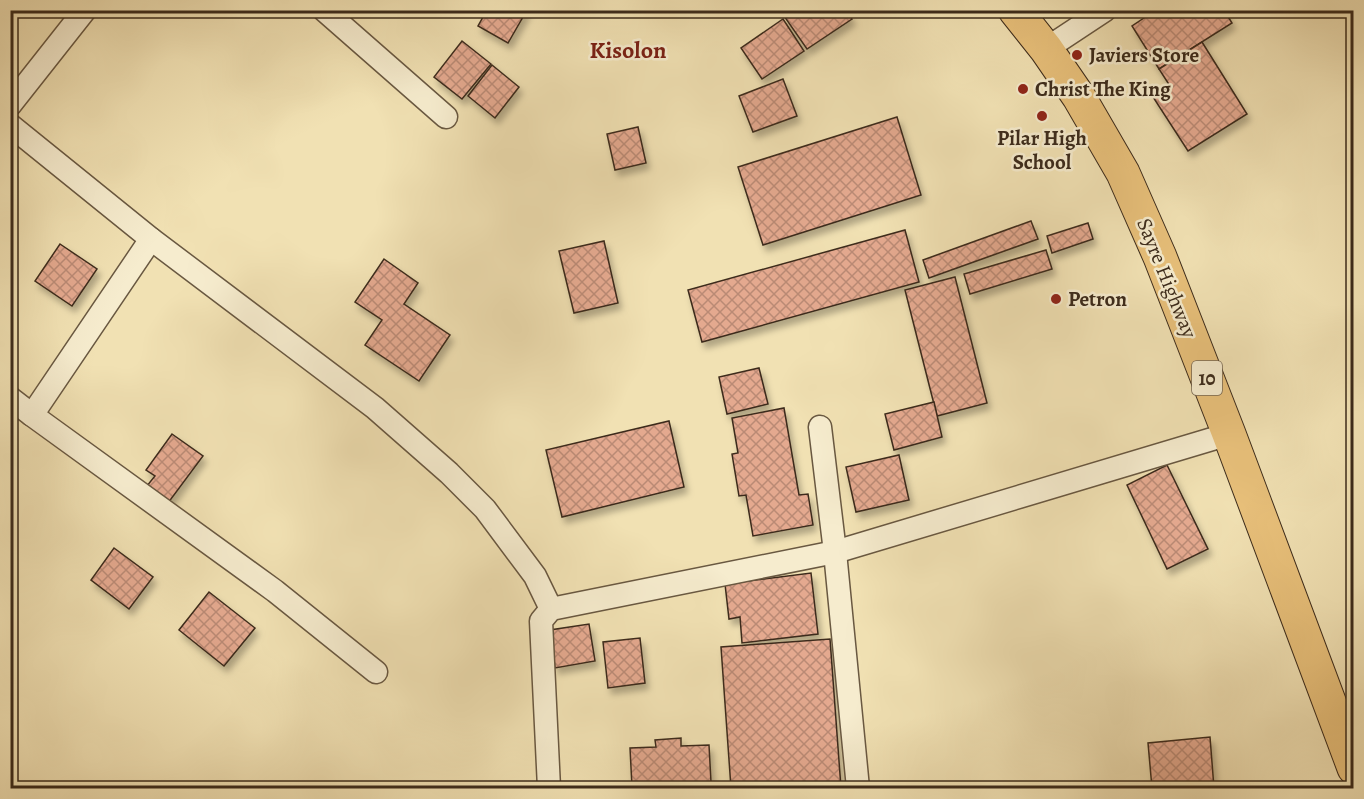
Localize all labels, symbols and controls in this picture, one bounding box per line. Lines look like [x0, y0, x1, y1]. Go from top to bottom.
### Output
district label: Kisolon [589, 34, 667, 66]
place label: Javiers Store [1089, 41, 1199, 69]
marker: Javiers Store [1070, 48, 1084, 62]
place label: Christ The King [1035, 75, 1171, 103]
marker: Christ The King [1016, 82, 1030, 96]
marker: Pilar High School [1035, 109, 1049, 123]
place label: Pilar High School [997, 124, 1087, 176]
street label: Sayre Highway [1130, 214, 1204, 343]
place label: Petron [1068, 285, 1127, 313]
marker: Petron [1049, 292, 1063, 306]
road number: 10 [1192, 361, 1222, 395]

